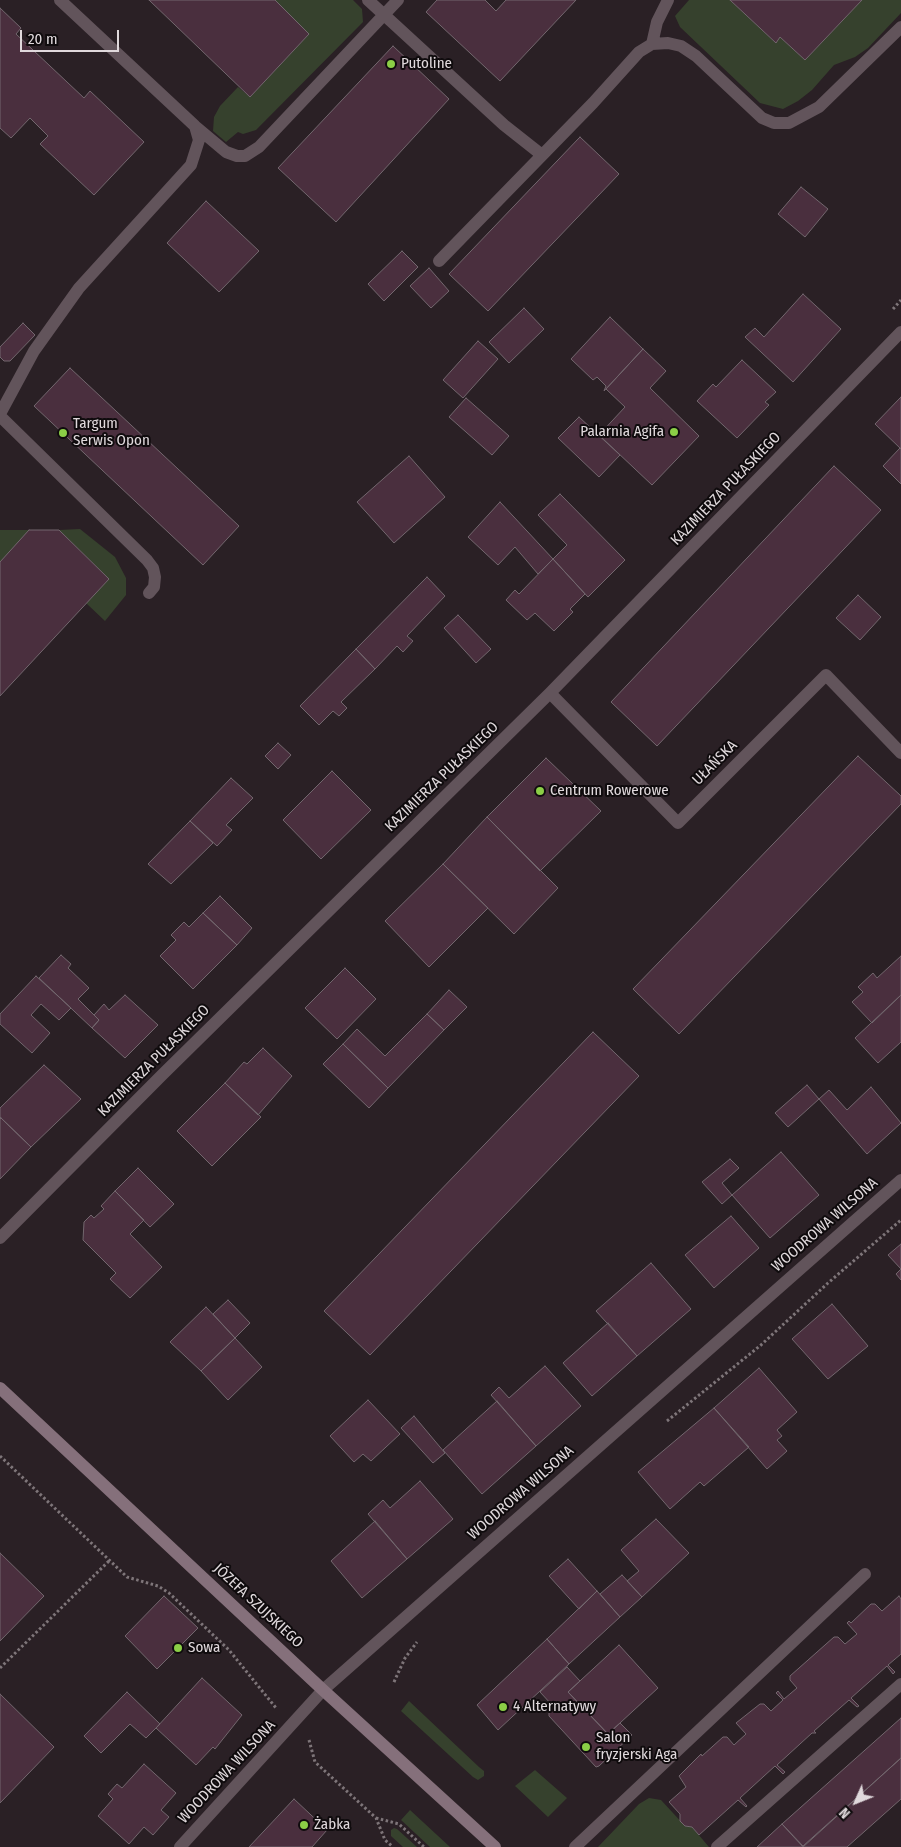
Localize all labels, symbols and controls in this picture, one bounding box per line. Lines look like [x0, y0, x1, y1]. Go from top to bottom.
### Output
scale bar [22, 20, 121, 52]
text: 20 m [28, 30, 58, 48]
place label: Putoline [401, 55, 452, 73]
marker: Putoline [385, 58, 397, 70]
place label: Targum Serwis Opon [73, 415, 150, 450]
place label: Palarnia Agifa [580, 423, 664, 441]
marker: Palarnia Agifa [668, 426, 680, 438]
marker: Targum Serwis Opon [57, 427, 69, 439]
street label: KAZIMIERZA PUŁASKIEGO [667, 429, 785, 549]
street label: KAZIMIERZA PUŁASKIEGO [382, 718, 502, 836]
street label: UŁAŃSKA [689, 737, 741, 789]
place label: Centrum Rowerowe [550, 782, 669, 800]
marker: Centrum Rowerowe [534, 785, 546, 797]
street label: KAZIMIERZA PUŁASKIEGO [94, 1001, 214, 1121]
street label: WOODROWA WILSONA [768, 1174, 882, 1276]
street label: WOODROWA WILSONA [464, 1442, 578, 1544]
street label: JÓZEFA SZUJSKIEGO [210, 1560, 306, 1652]
place label: Sowa [188, 1639, 220, 1657]
marker: Sowa [172, 1642, 184, 1654]
place label: 4 Alternatywy [513, 1698, 596, 1716]
marker: 4 Alternatywy [497, 1701, 509, 1713]
street label: WOODROWA WILSONA [175, 1717, 279, 1827]
place label: Salon fryzjerski Aga [596, 1729, 677, 1764]
marker: Salon fryzjerski Aga [580, 1741, 592, 1753]
north arrow [831, 1777, 881, 1827]
text: N [836, 1804, 854, 1822]
place label: Żabka [314, 1816, 350, 1834]
marker: Żabka [298, 1819, 310, 1831]

